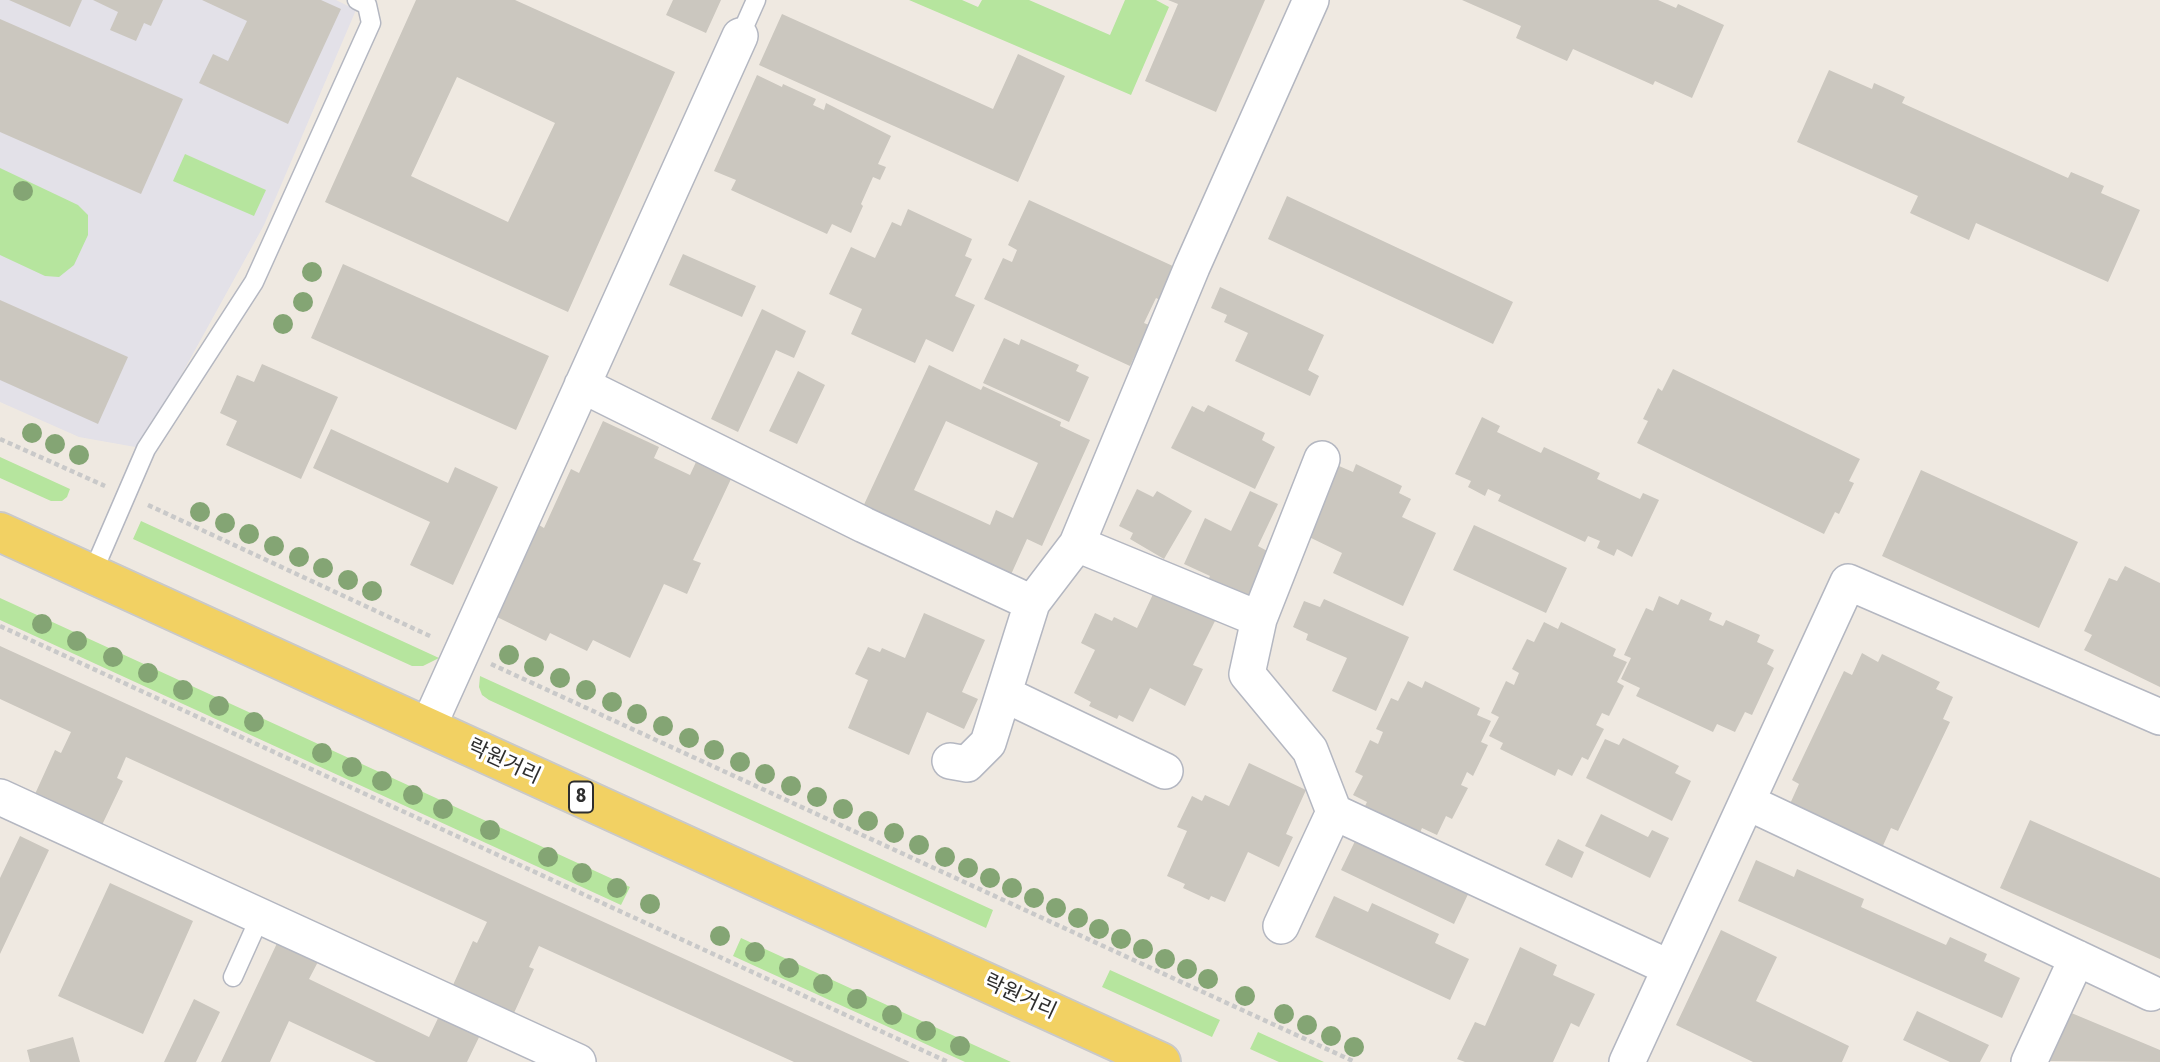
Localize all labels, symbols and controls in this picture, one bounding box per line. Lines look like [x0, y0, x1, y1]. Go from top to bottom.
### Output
street label: 락원거리 [464, 734, 544, 790]
road number: 8 [569, 782, 593, 812]
street label: 락원거리 [980, 969, 1060, 1025]

